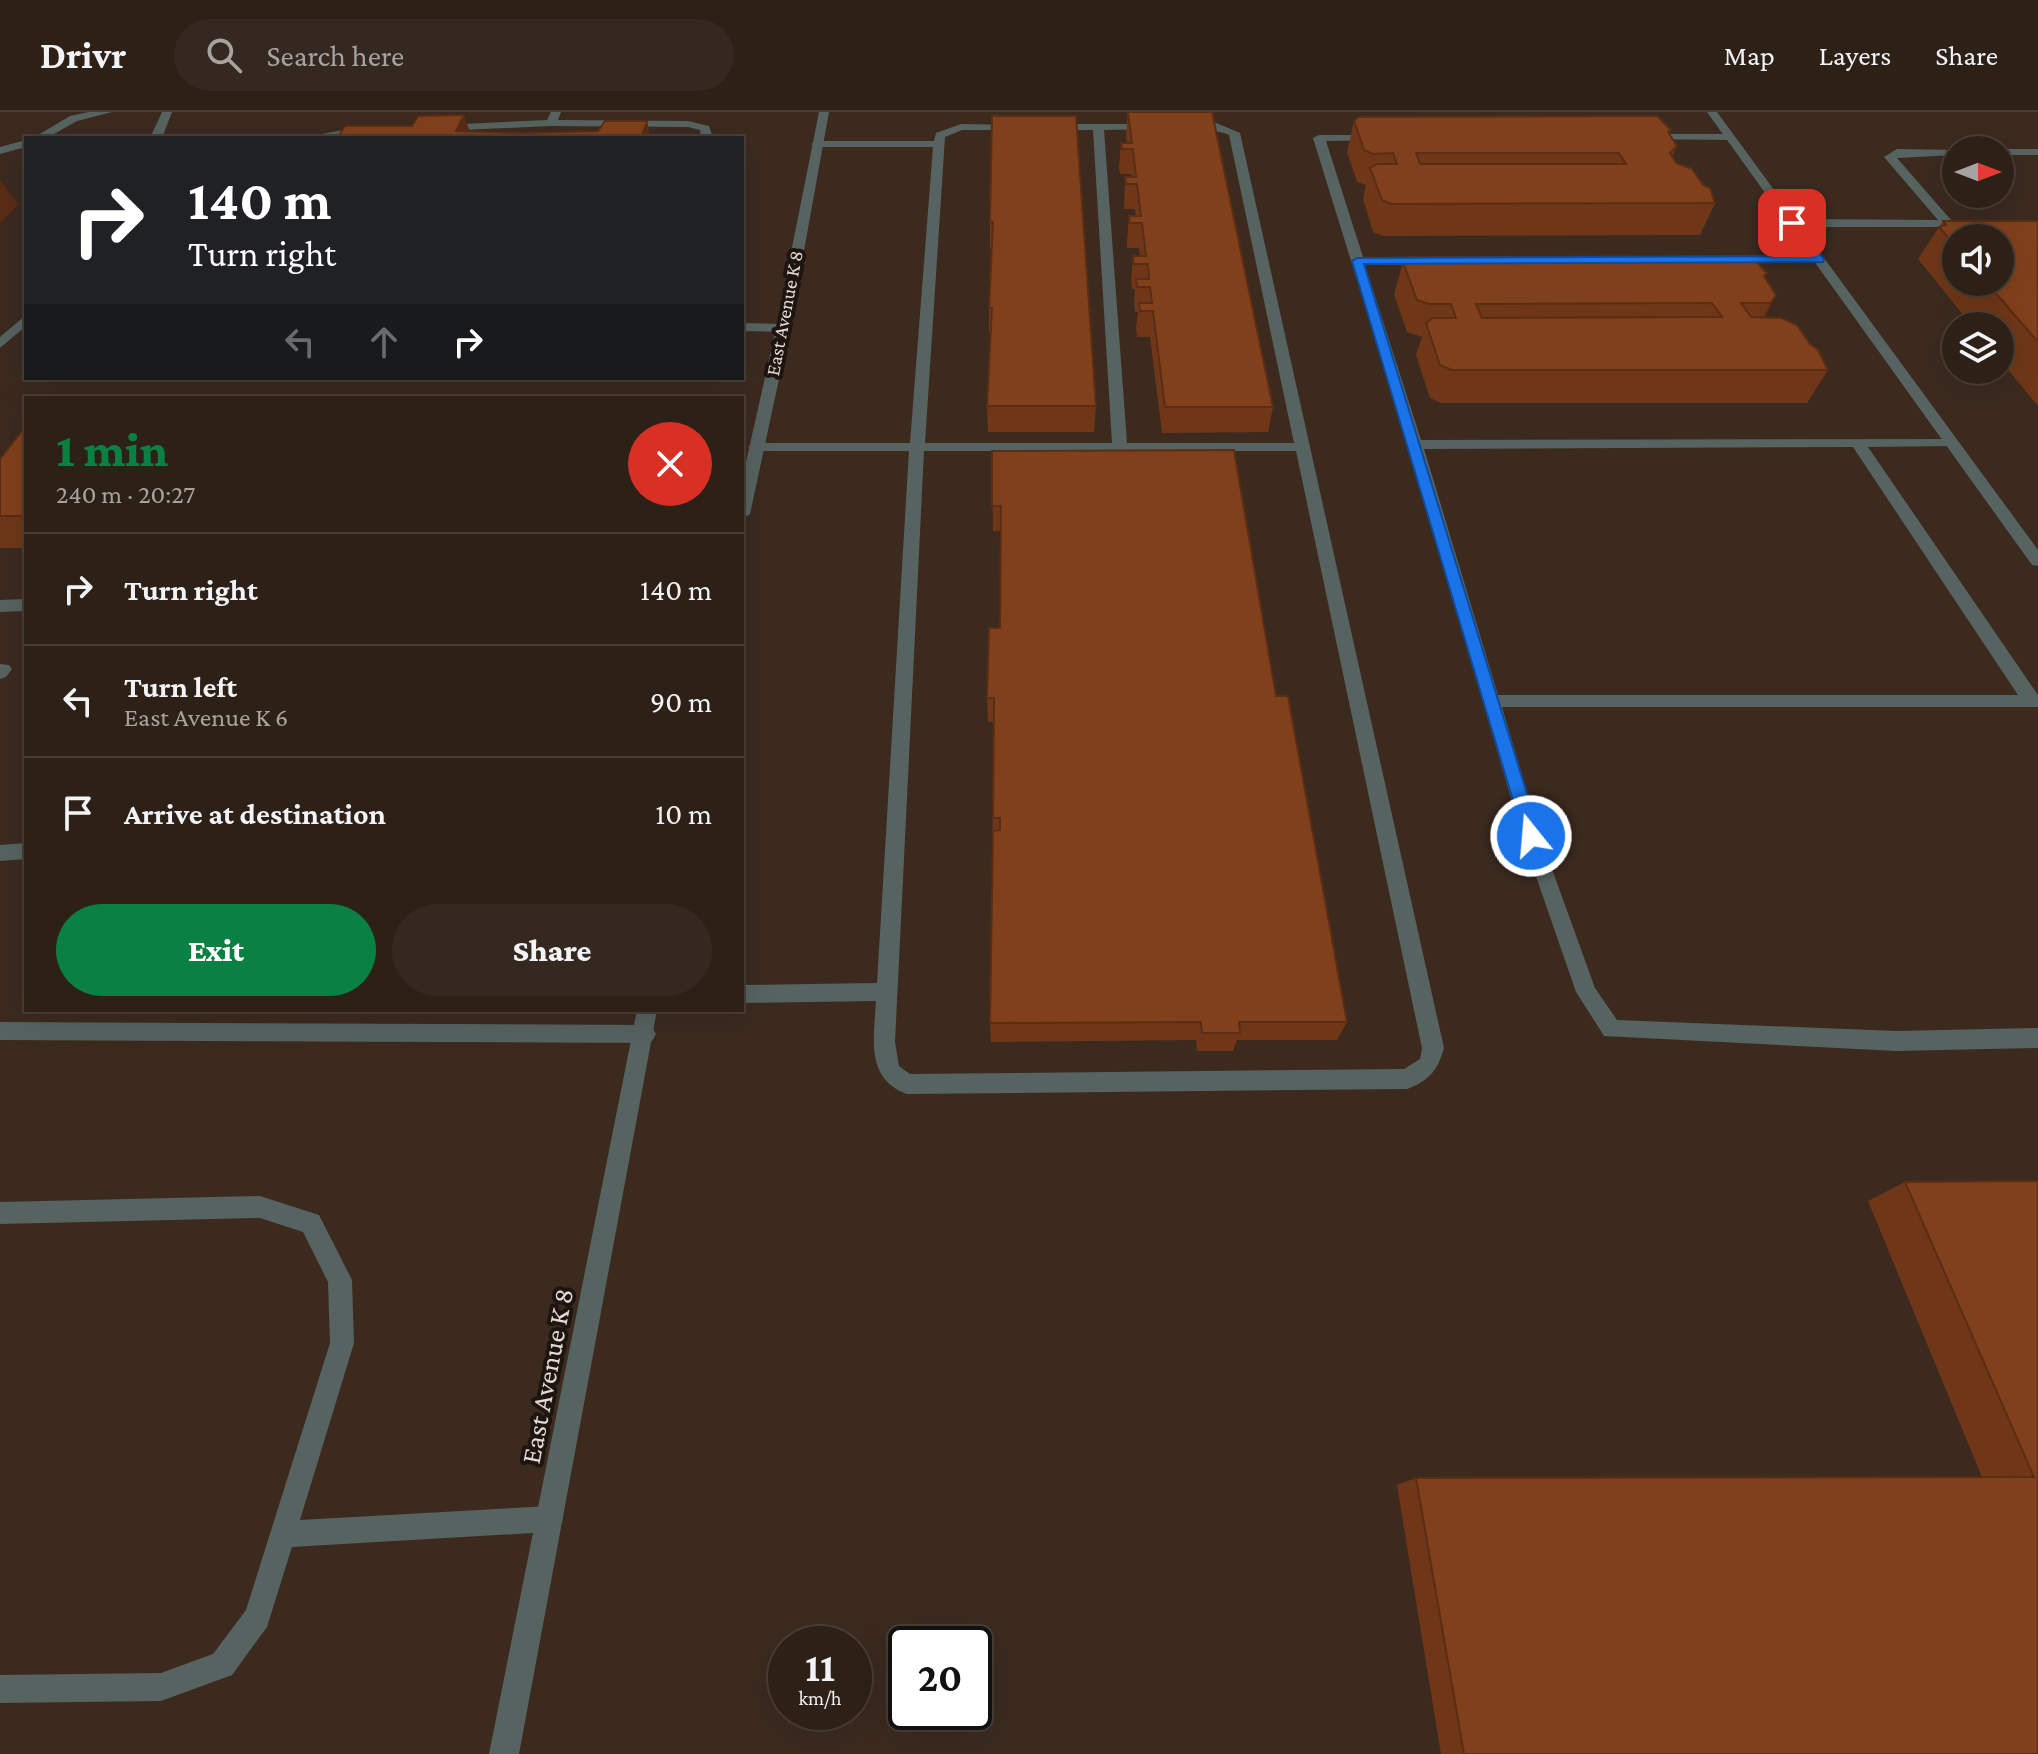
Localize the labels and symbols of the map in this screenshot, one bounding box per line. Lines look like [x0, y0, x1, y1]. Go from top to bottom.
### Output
north arrow [1942, 136, 2014, 208]
pin [1758, 189, 1826, 257]
street label: East Avenue K 8 [761, 249, 807, 377]
position arrow [1489, 794, 1573, 878]
street label: East Avenue K 8 [515, 1286, 579, 1466]
speed limit sign: 20 [888, 1626, 992, 1730]

